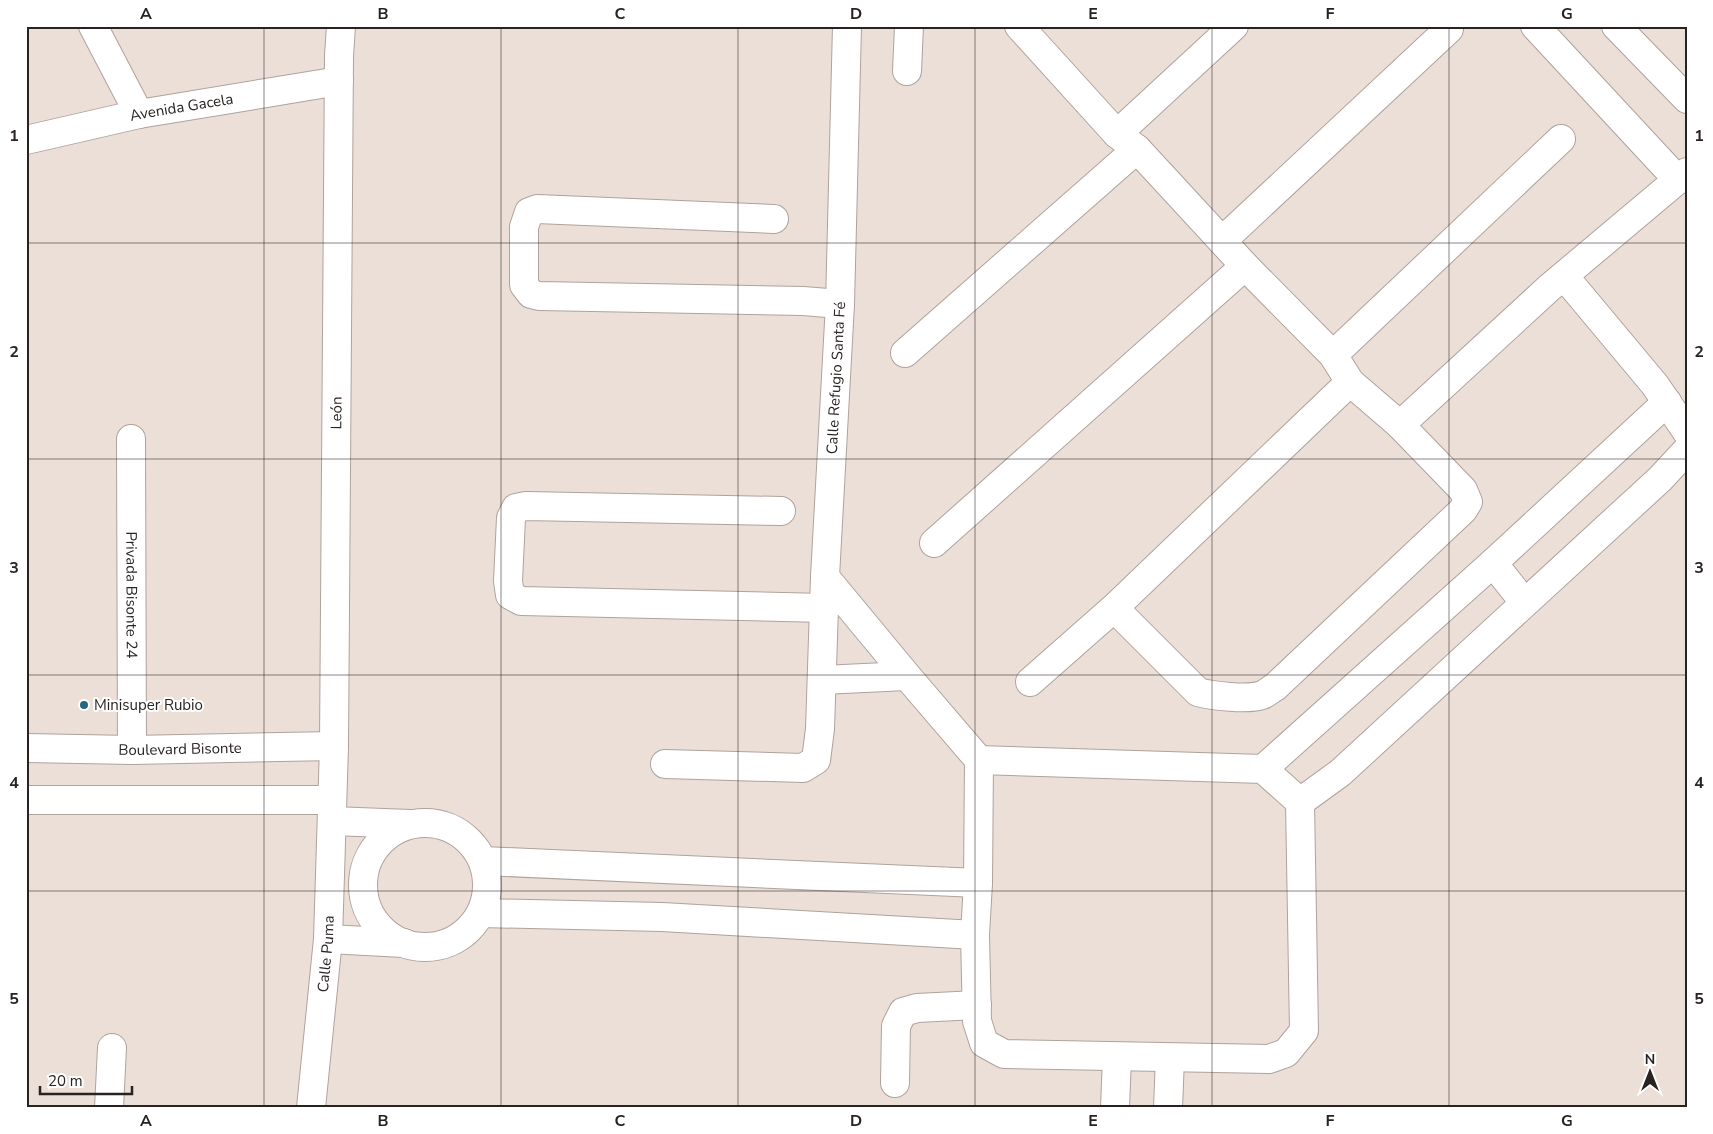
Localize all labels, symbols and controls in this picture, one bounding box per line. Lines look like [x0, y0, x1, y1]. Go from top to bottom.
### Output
text: A [140, 3, 152, 25]
text: B [377, 3, 389, 25]
text: C [615, 3, 626, 25]
text: D [850, 3, 862, 25]
text: E [1088, 3, 1098, 25]
text: F [1326, 3, 1335, 25]
text: G [1561, 3, 1573, 25]
street label: Avenida Gacela [128, 89, 235, 126]
text: 1 [9, 125, 19, 147]
text: 1 [1694, 125, 1704, 147]
street label: Calle Refugio Santa Fé [822, 301, 850, 455]
text: 2 [9, 341, 19, 363]
text: 2 [1694, 341, 1704, 363]
street label: León [326, 396, 347, 429]
street label: Privada Bisonte 24 [121, 531, 142, 659]
text: 3 [9, 557, 19, 579]
text: 3 [1694, 557, 1704, 579]
place label: Minisuper Rubio [94, 695, 203, 715]
marker: Minisuper Rubio [78, 699, 90, 711]
street label: Boulevard Bisonte [118, 738, 242, 760]
text: 4 [9, 772, 19, 794]
text: 4 [1694, 772, 1704, 794]
street label: Calle Puma [313, 915, 339, 993]
text: 5 [9, 988, 19, 1010]
text: 5 [1694, 988, 1704, 1010]
north arrow [1626, 1046, 1676, 1096]
text: N [1645, 1050, 1655, 1069]
scale bar [40, 1064, 132, 1096]
text: 20 m [48, 1071, 83, 1091]
text: A [140, 1110, 152, 1132]
text: B [377, 1110, 389, 1132]
text: C [615, 1110, 626, 1132]
text: D [850, 1110, 862, 1132]
text: E [1088, 1110, 1098, 1132]
text: F [1326, 1110, 1335, 1132]
text: G [1561, 1110, 1573, 1132]

